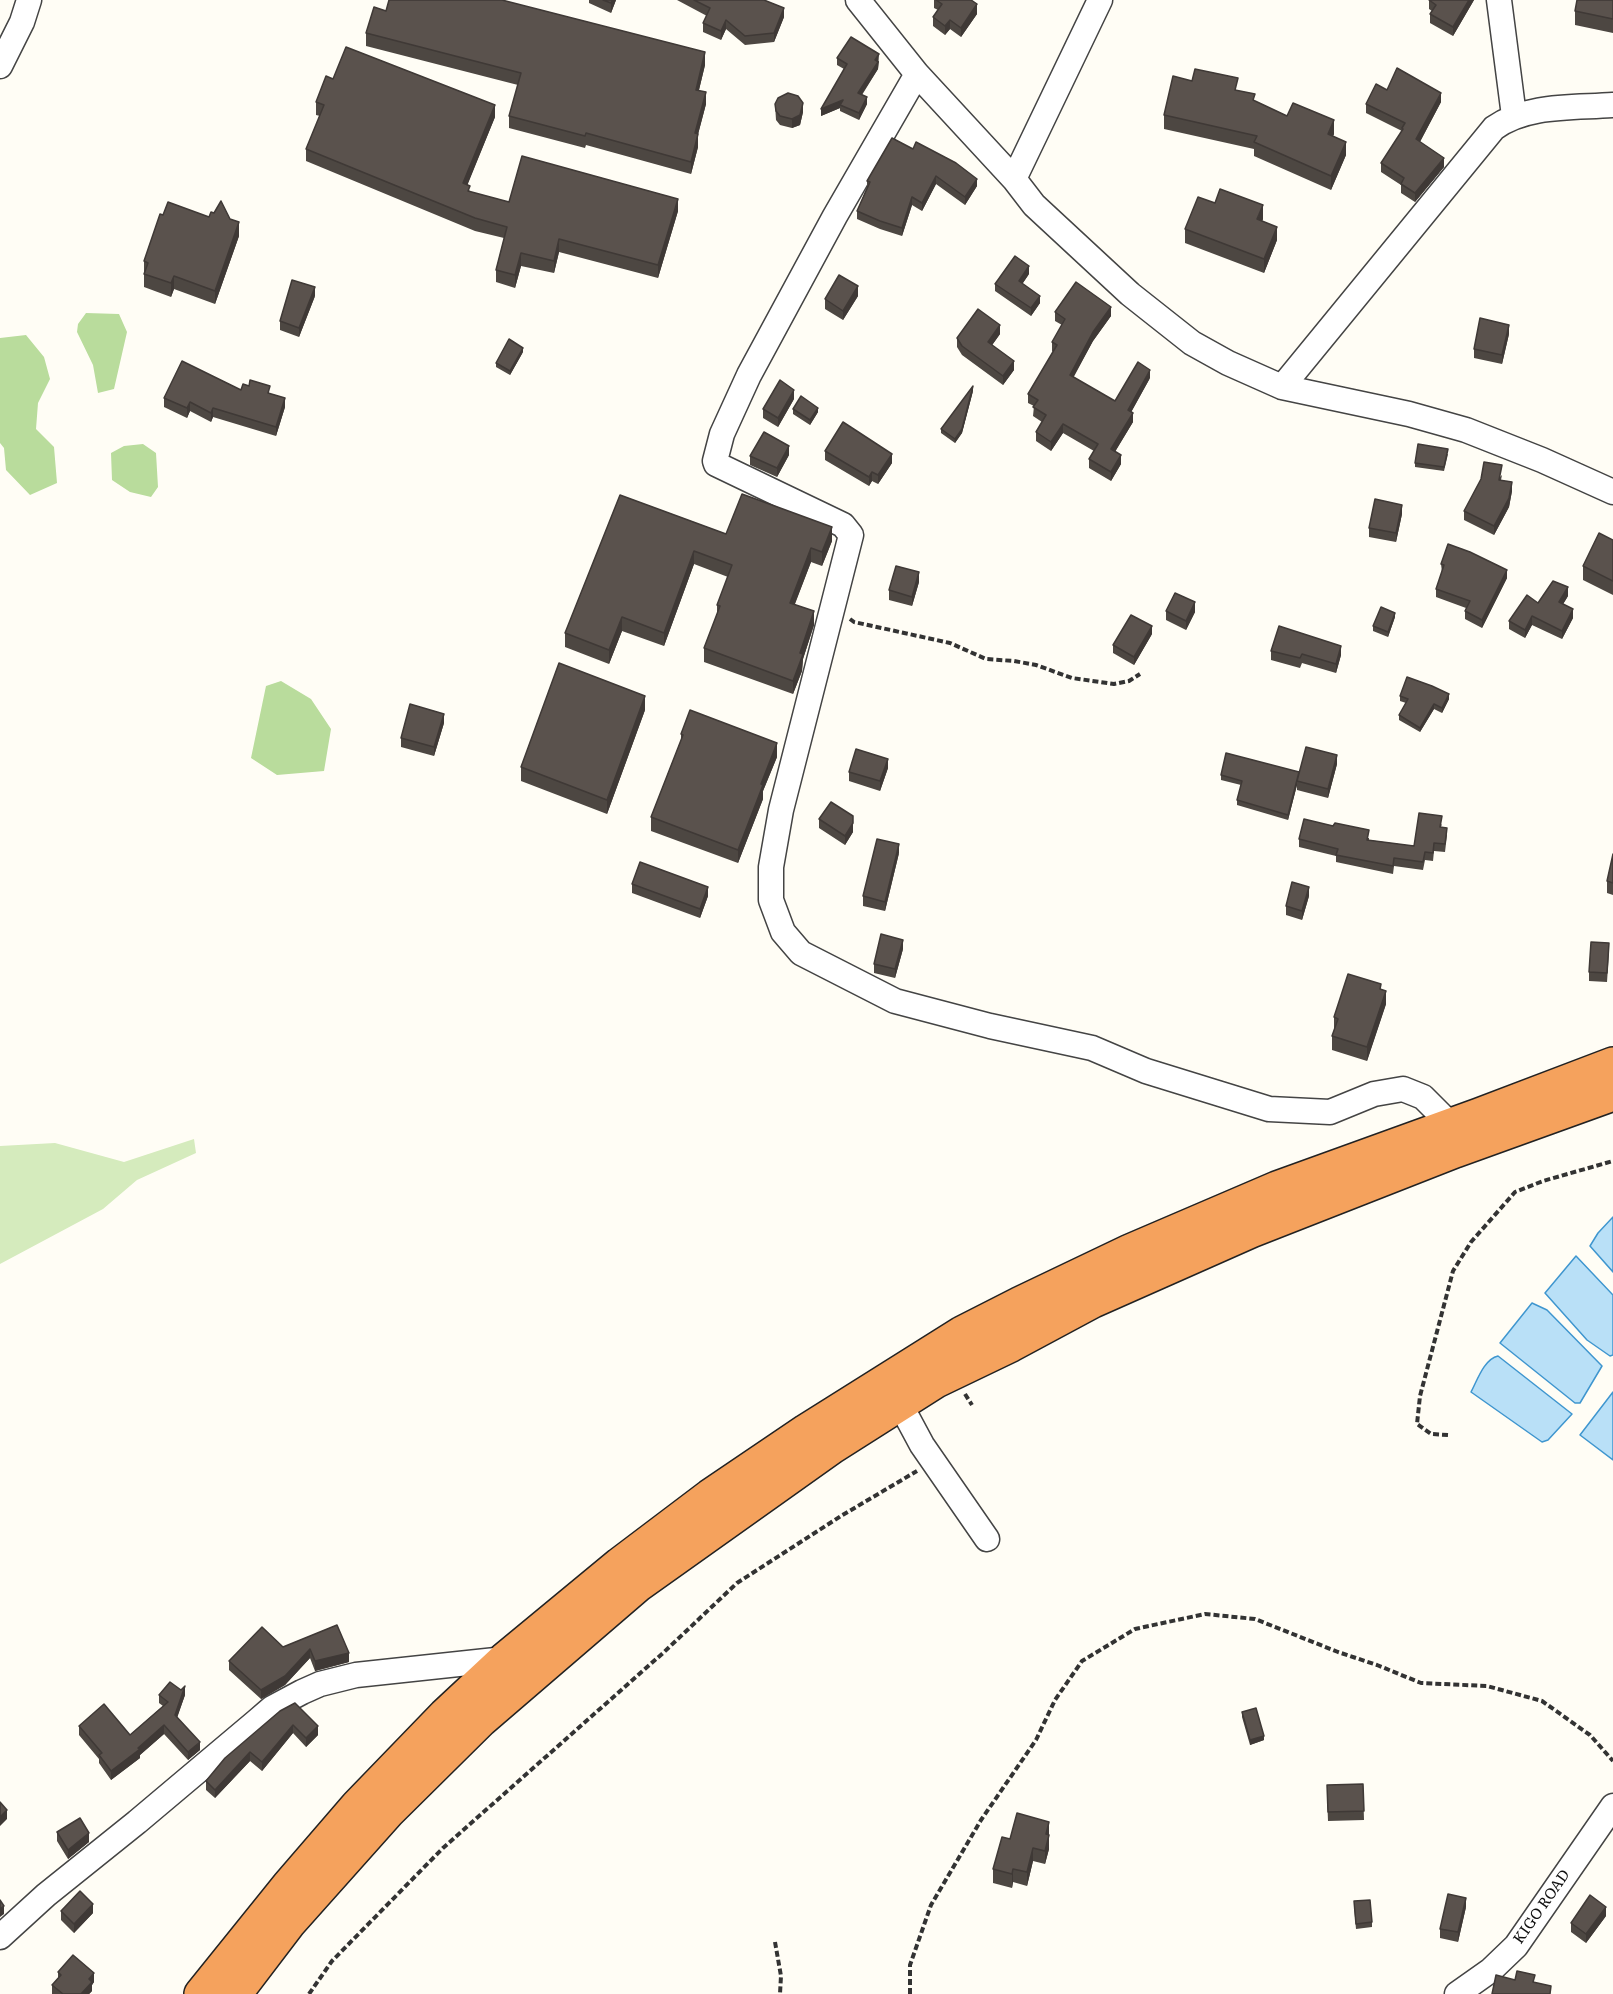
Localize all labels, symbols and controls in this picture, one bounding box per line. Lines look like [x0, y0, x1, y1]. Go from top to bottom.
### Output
street label: KIGO ROAD [1510, 1866, 1574, 1948]

